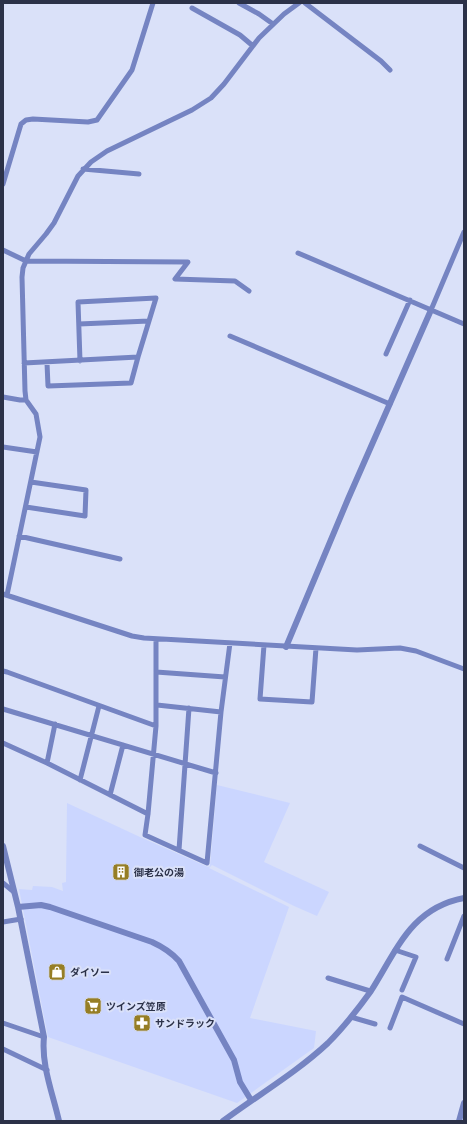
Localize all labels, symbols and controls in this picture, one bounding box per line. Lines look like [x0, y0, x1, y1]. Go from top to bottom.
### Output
building icon: 御老公の湯 [111, 862, 131, 882]
place label: 御老公の湯 [133, 866, 184, 879]
shop icon: ダイソー [47, 962, 67, 982]
place label: ダイソー [70, 966, 110, 979]
supermarket icon: ツインズ笠原 [83, 996, 103, 1016]
place label: ツインズ笠原 [106, 1000, 166, 1013]
pharmacy icon: サンドラック [132, 1013, 152, 1033]
place label: サンドラック [155, 1017, 215, 1030]

